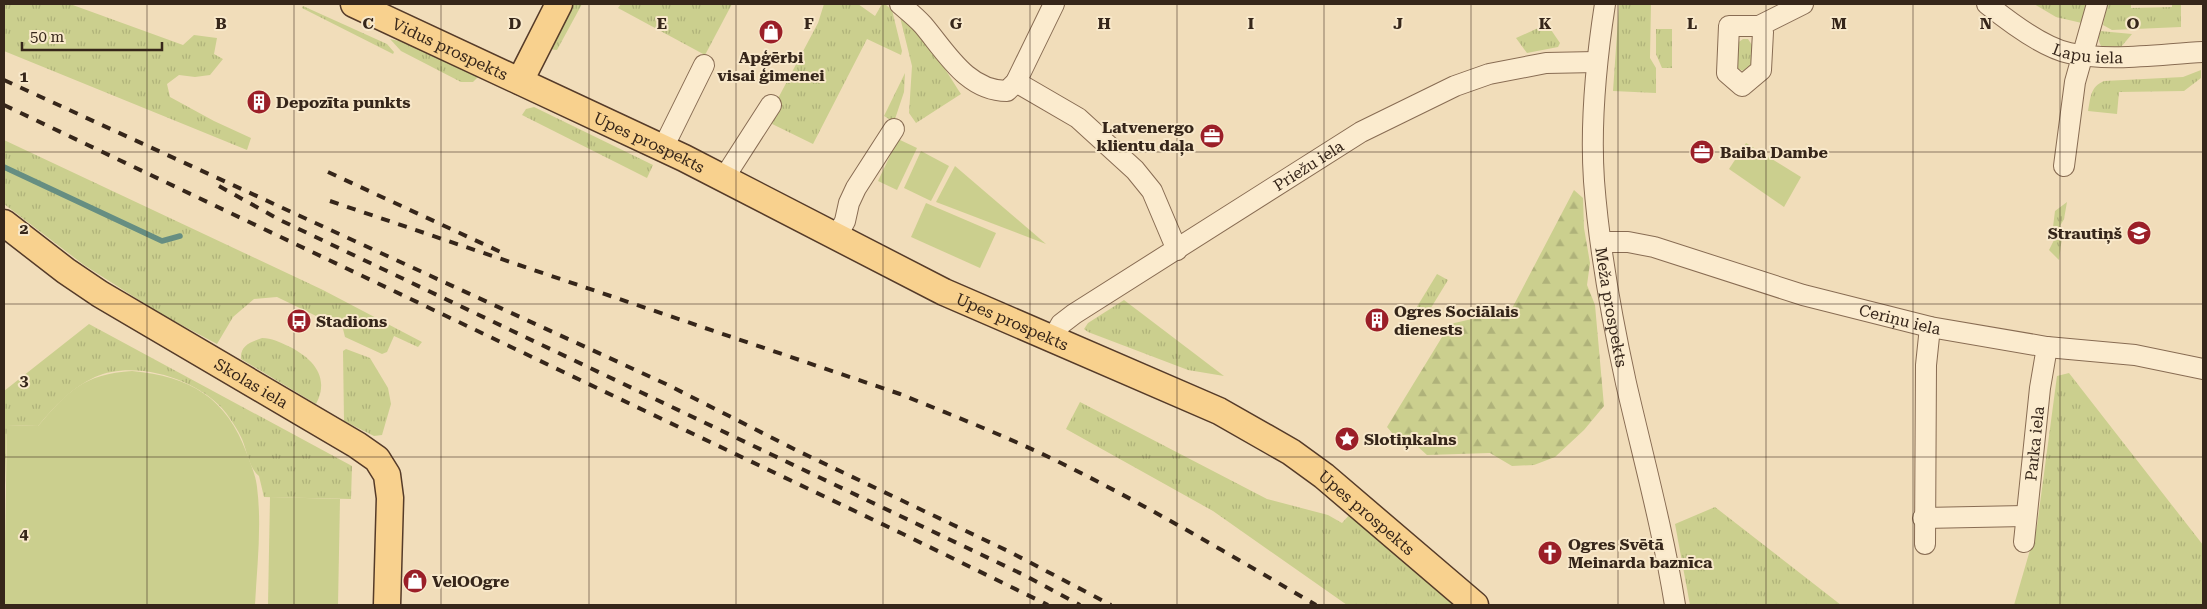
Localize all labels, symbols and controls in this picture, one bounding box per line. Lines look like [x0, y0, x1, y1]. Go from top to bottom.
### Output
text: B [215, 14, 227, 33]
text: C [362, 14, 374, 33]
street label: Vidus prospekts [389, 14, 511, 85]
text: D [509, 14, 522, 33]
text: E [657, 14, 667, 33]
text: F [804, 14, 814, 33]
text: G [950, 14, 963, 33]
text: H [1097, 14, 1111, 33]
text: I [1248, 14, 1254, 33]
text: J [1393, 14, 1403, 33]
text: K [1539, 14, 1552, 33]
text: L [1687, 14, 1697, 33]
text: M [1831, 14, 1847, 33]
text: N [1980, 14, 1992, 33]
text: O [2127, 14, 2140, 33]
shop icon: Apģērbi visai ģimenei [758, 19, 784, 45]
scale bar [22, 20, 162, 52]
text: 50 m [30, 28, 65, 46]
street label: Lapu iela [2050, 39, 2123, 67]
place label: Apģērbi visai ģimenei [717, 48, 825, 85]
text: 1 [20, 67, 29, 86]
building icon: Depozīta punkts [246, 89, 272, 115]
place label: Depozīta punkts [276, 93, 411, 112]
street label: Upes prospekts [591, 108, 708, 177]
place label: Latvenergo klientu daļa [1097, 118, 1195, 156]
office icon: Latvenergo klientu daļa [1199, 123, 1225, 149]
street label: Priežu iela [1270, 136, 1348, 195]
office icon: Baiba Dambe [1689, 139, 1715, 165]
place label: Baiba Dambe [1720, 143, 1828, 162]
text: 2 [20, 219, 29, 238]
school or university icon: Strautiņš [2126, 220, 2152, 246]
place label: Strautiņš [2048, 224, 2122, 244]
street label: Meža prospekts [1591, 246, 1631, 369]
street label: Upes prospekts [953, 289, 1071, 355]
street label: Ceriņu iela [1857, 300, 1943, 339]
place label: Ogres Sociālais dienests [1394, 302, 1518, 339]
building icon: Ogres Sociālais dienests [1364, 307, 1390, 333]
bus stop icon: Stadions [286, 308, 312, 334]
place label: Stadions [316, 312, 387, 331]
street label: Skolas iela [211, 354, 292, 413]
text: 3 [20, 371, 29, 390]
street label: Parka iela [2021, 405, 2048, 482]
place icon: Slotiņkalns [1334, 426, 1360, 452]
place label: Slotiņkalns [1364, 430, 1457, 450]
street label: Upes prospekts [1314, 466, 1419, 559]
text: 4 [20, 524, 29, 543]
place label: Ogres Svētā Meinarda baznīca [1568, 535, 1713, 572]
church icon: Ogres Svētā Meinarda baznīca [1537, 540, 1563, 566]
shop icon: VelOOgre [402, 568, 428, 594]
place label: VelOOgre [432, 572, 509, 591]

